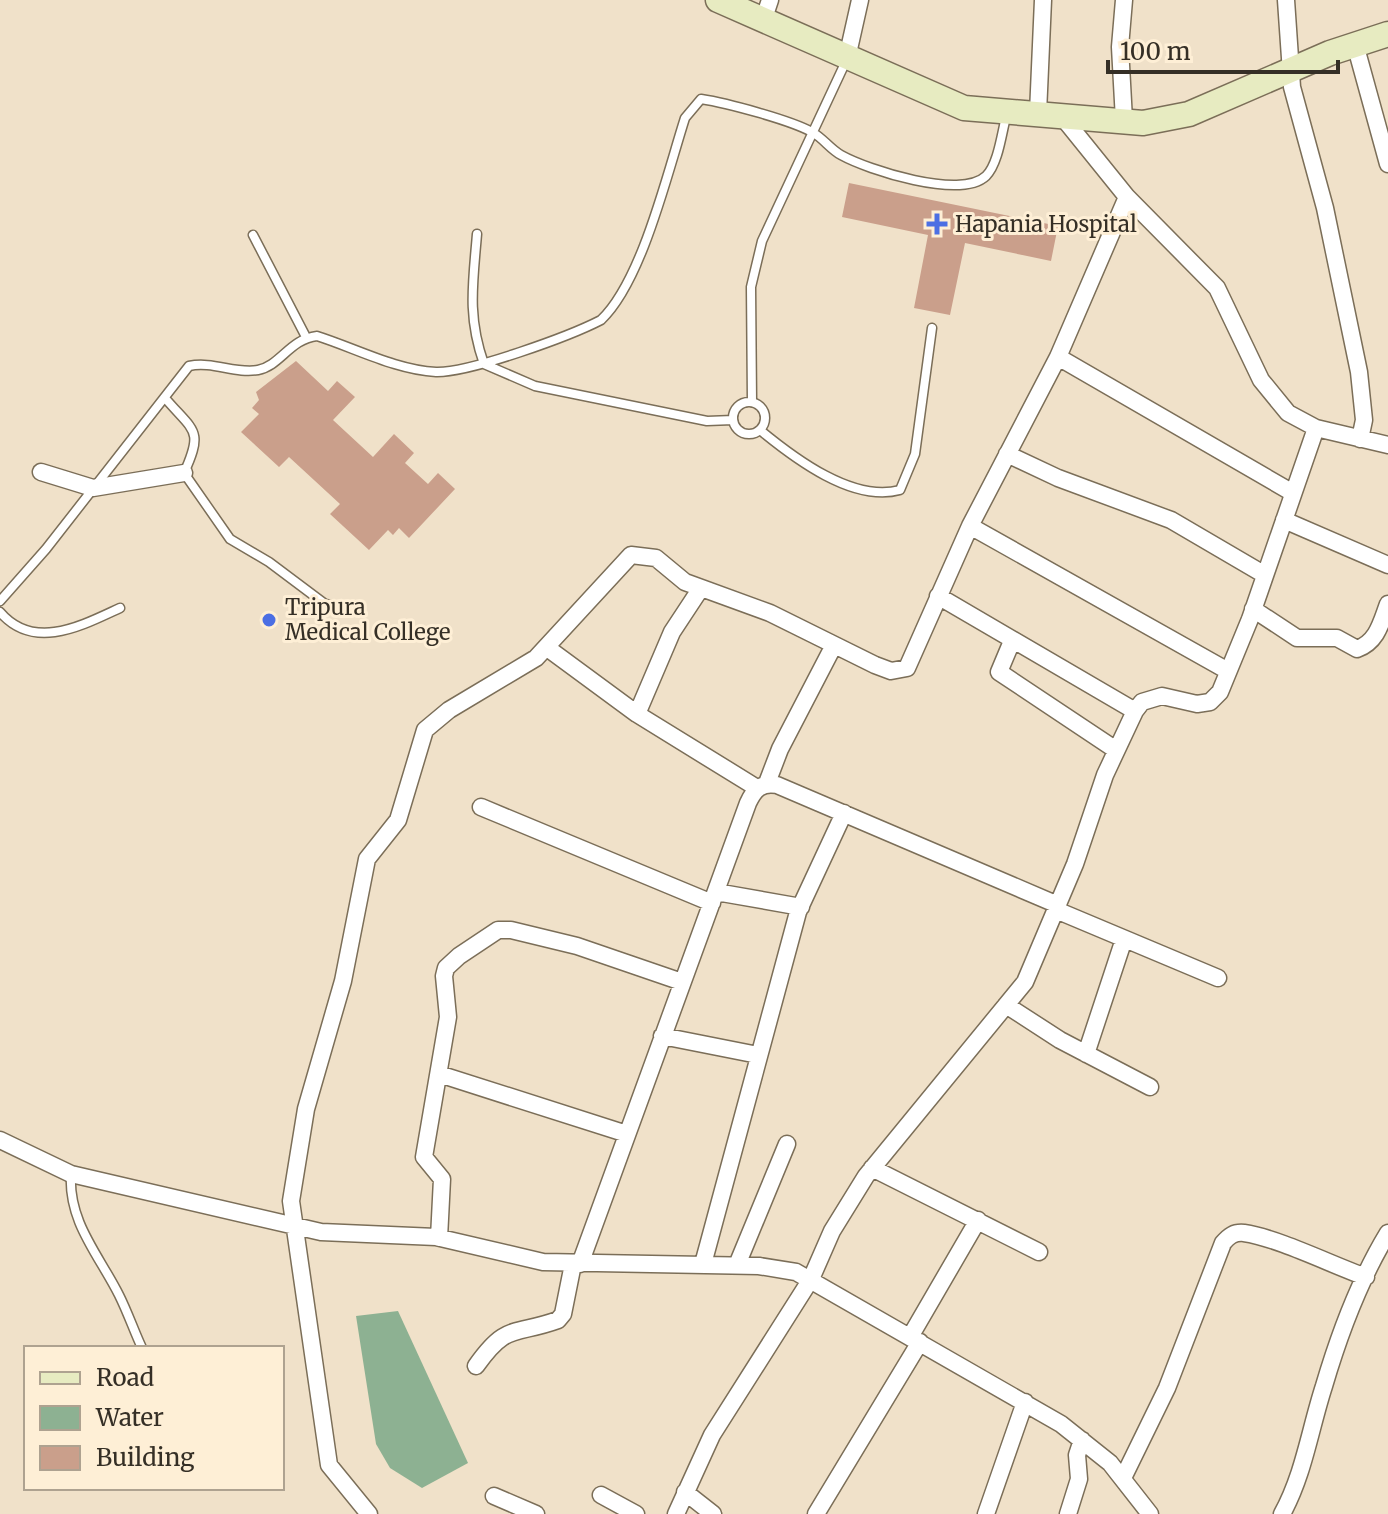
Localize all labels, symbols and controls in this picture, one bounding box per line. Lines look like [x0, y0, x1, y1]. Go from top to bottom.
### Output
scale bar [1108, 24, 1338, 74]
text: 100 m [1120, 36, 1191, 67]
place label: Hapania Hospital [955, 210, 1137, 238]
marker: Hapania Hospital [926, 213, 948, 235]
place label: Tripura Medical College [285, 593, 450, 646]
marker: Tripura Medical College [260, 611, 278, 629]
legend [24, 1346, 284, 1490]
text: Road [96, 1362, 154, 1393]
text: Water [95, 1402, 164, 1433]
text: Building [96, 1442, 195, 1473]

